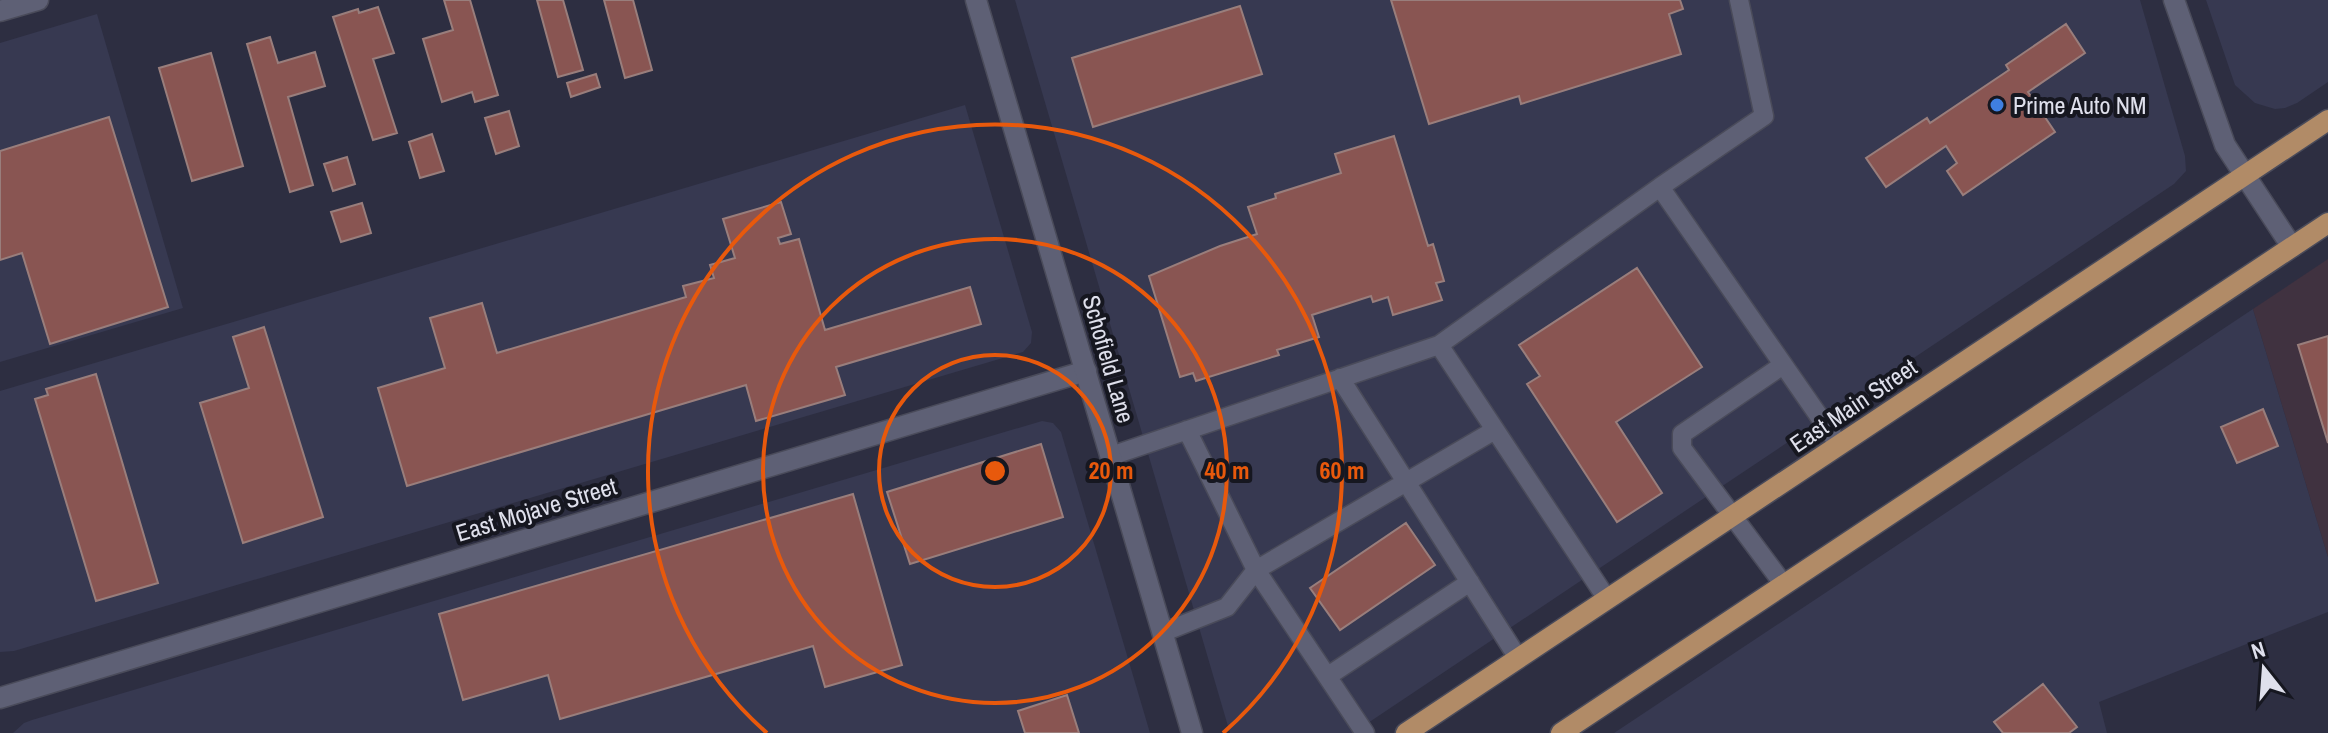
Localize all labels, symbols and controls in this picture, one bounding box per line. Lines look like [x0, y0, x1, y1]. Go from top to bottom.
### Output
place label: Prime Auto NM [2013, 89, 2146, 121]
marker: Prime Auto NM [1988, 96, 2006, 114]
street label: Schofield Lane [1076, 291, 1142, 427]
street label: East Main Street [1783, 350, 1923, 459]
text: 20 m [1089, 454, 1133, 486]
text: 40 m [1205, 454, 1249, 486]
text: 60 m [1320, 454, 1364, 486]
centre of rings [981, 457, 1009, 485]
street label: East Mojave Street [452, 469, 621, 549]
north arrow [2224, 629, 2304, 709]
text: N [2248, 634, 2269, 666]

